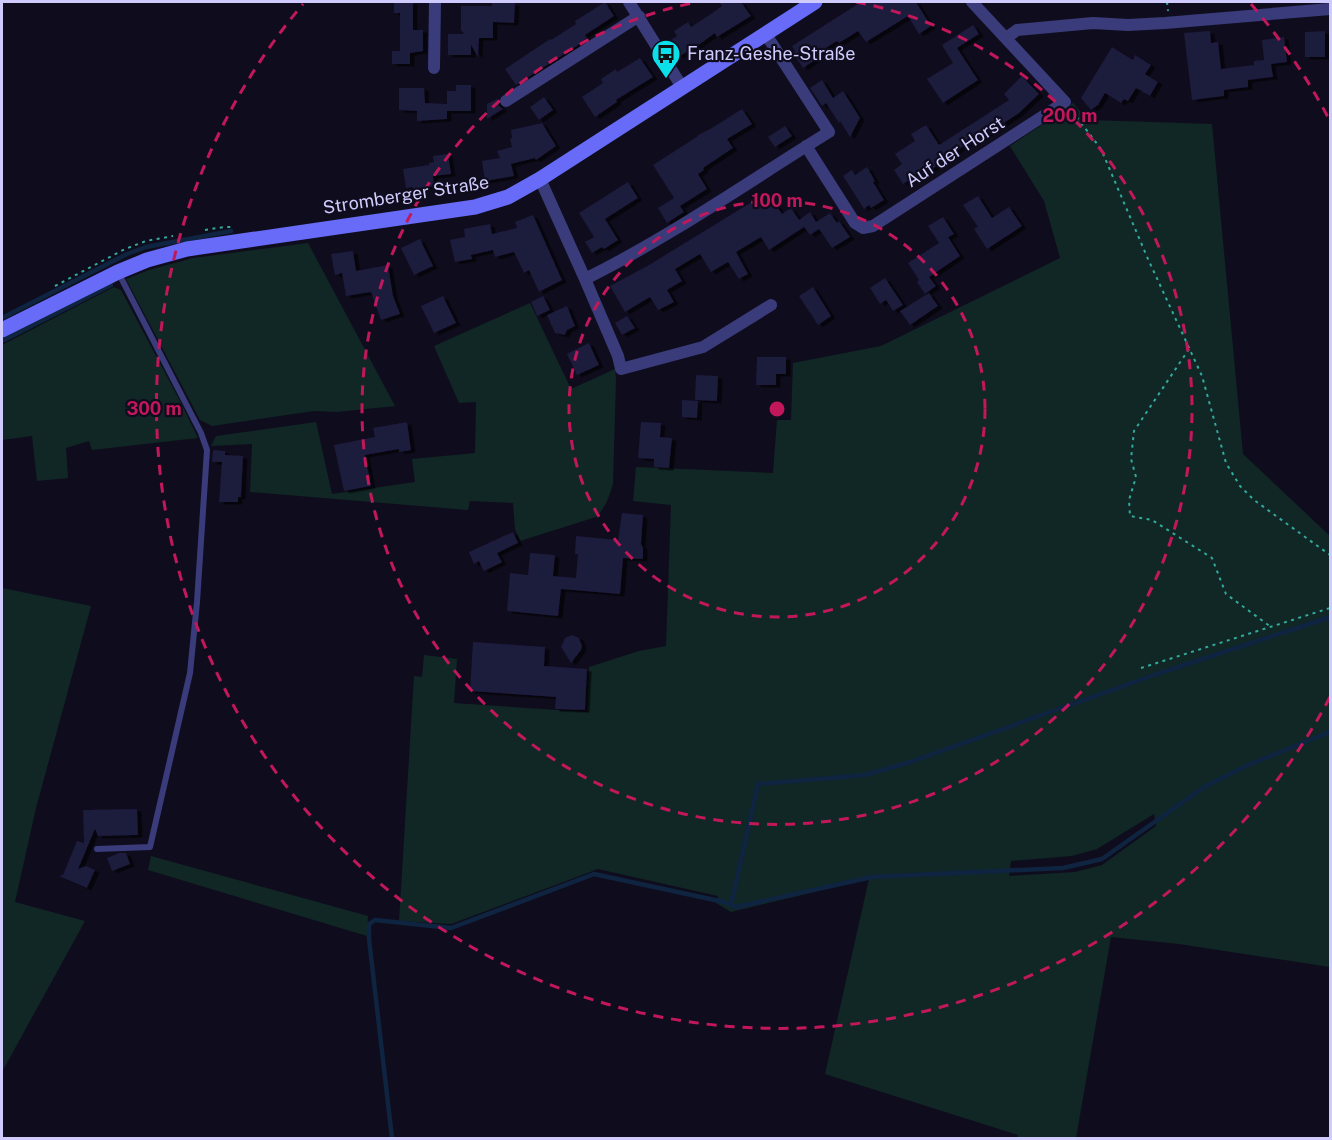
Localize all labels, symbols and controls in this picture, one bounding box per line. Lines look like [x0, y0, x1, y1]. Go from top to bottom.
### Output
bus stop icon: Franz-Geshe-Straße [650, 38, 682, 80]
place label: Franz-Geshe-Straße [687, 43, 855, 64]
text: 200 m [1043, 105, 1097, 126]
street label: Auf der Horst [901, 112, 1008, 191]
street label: Stromberger Straße [321, 171, 490, 218]
text: 100 m [751, 190, 803, 211]
text: 300 m [126, 398, 182, 419]
centre of rings [767, 399, 787, 419]

